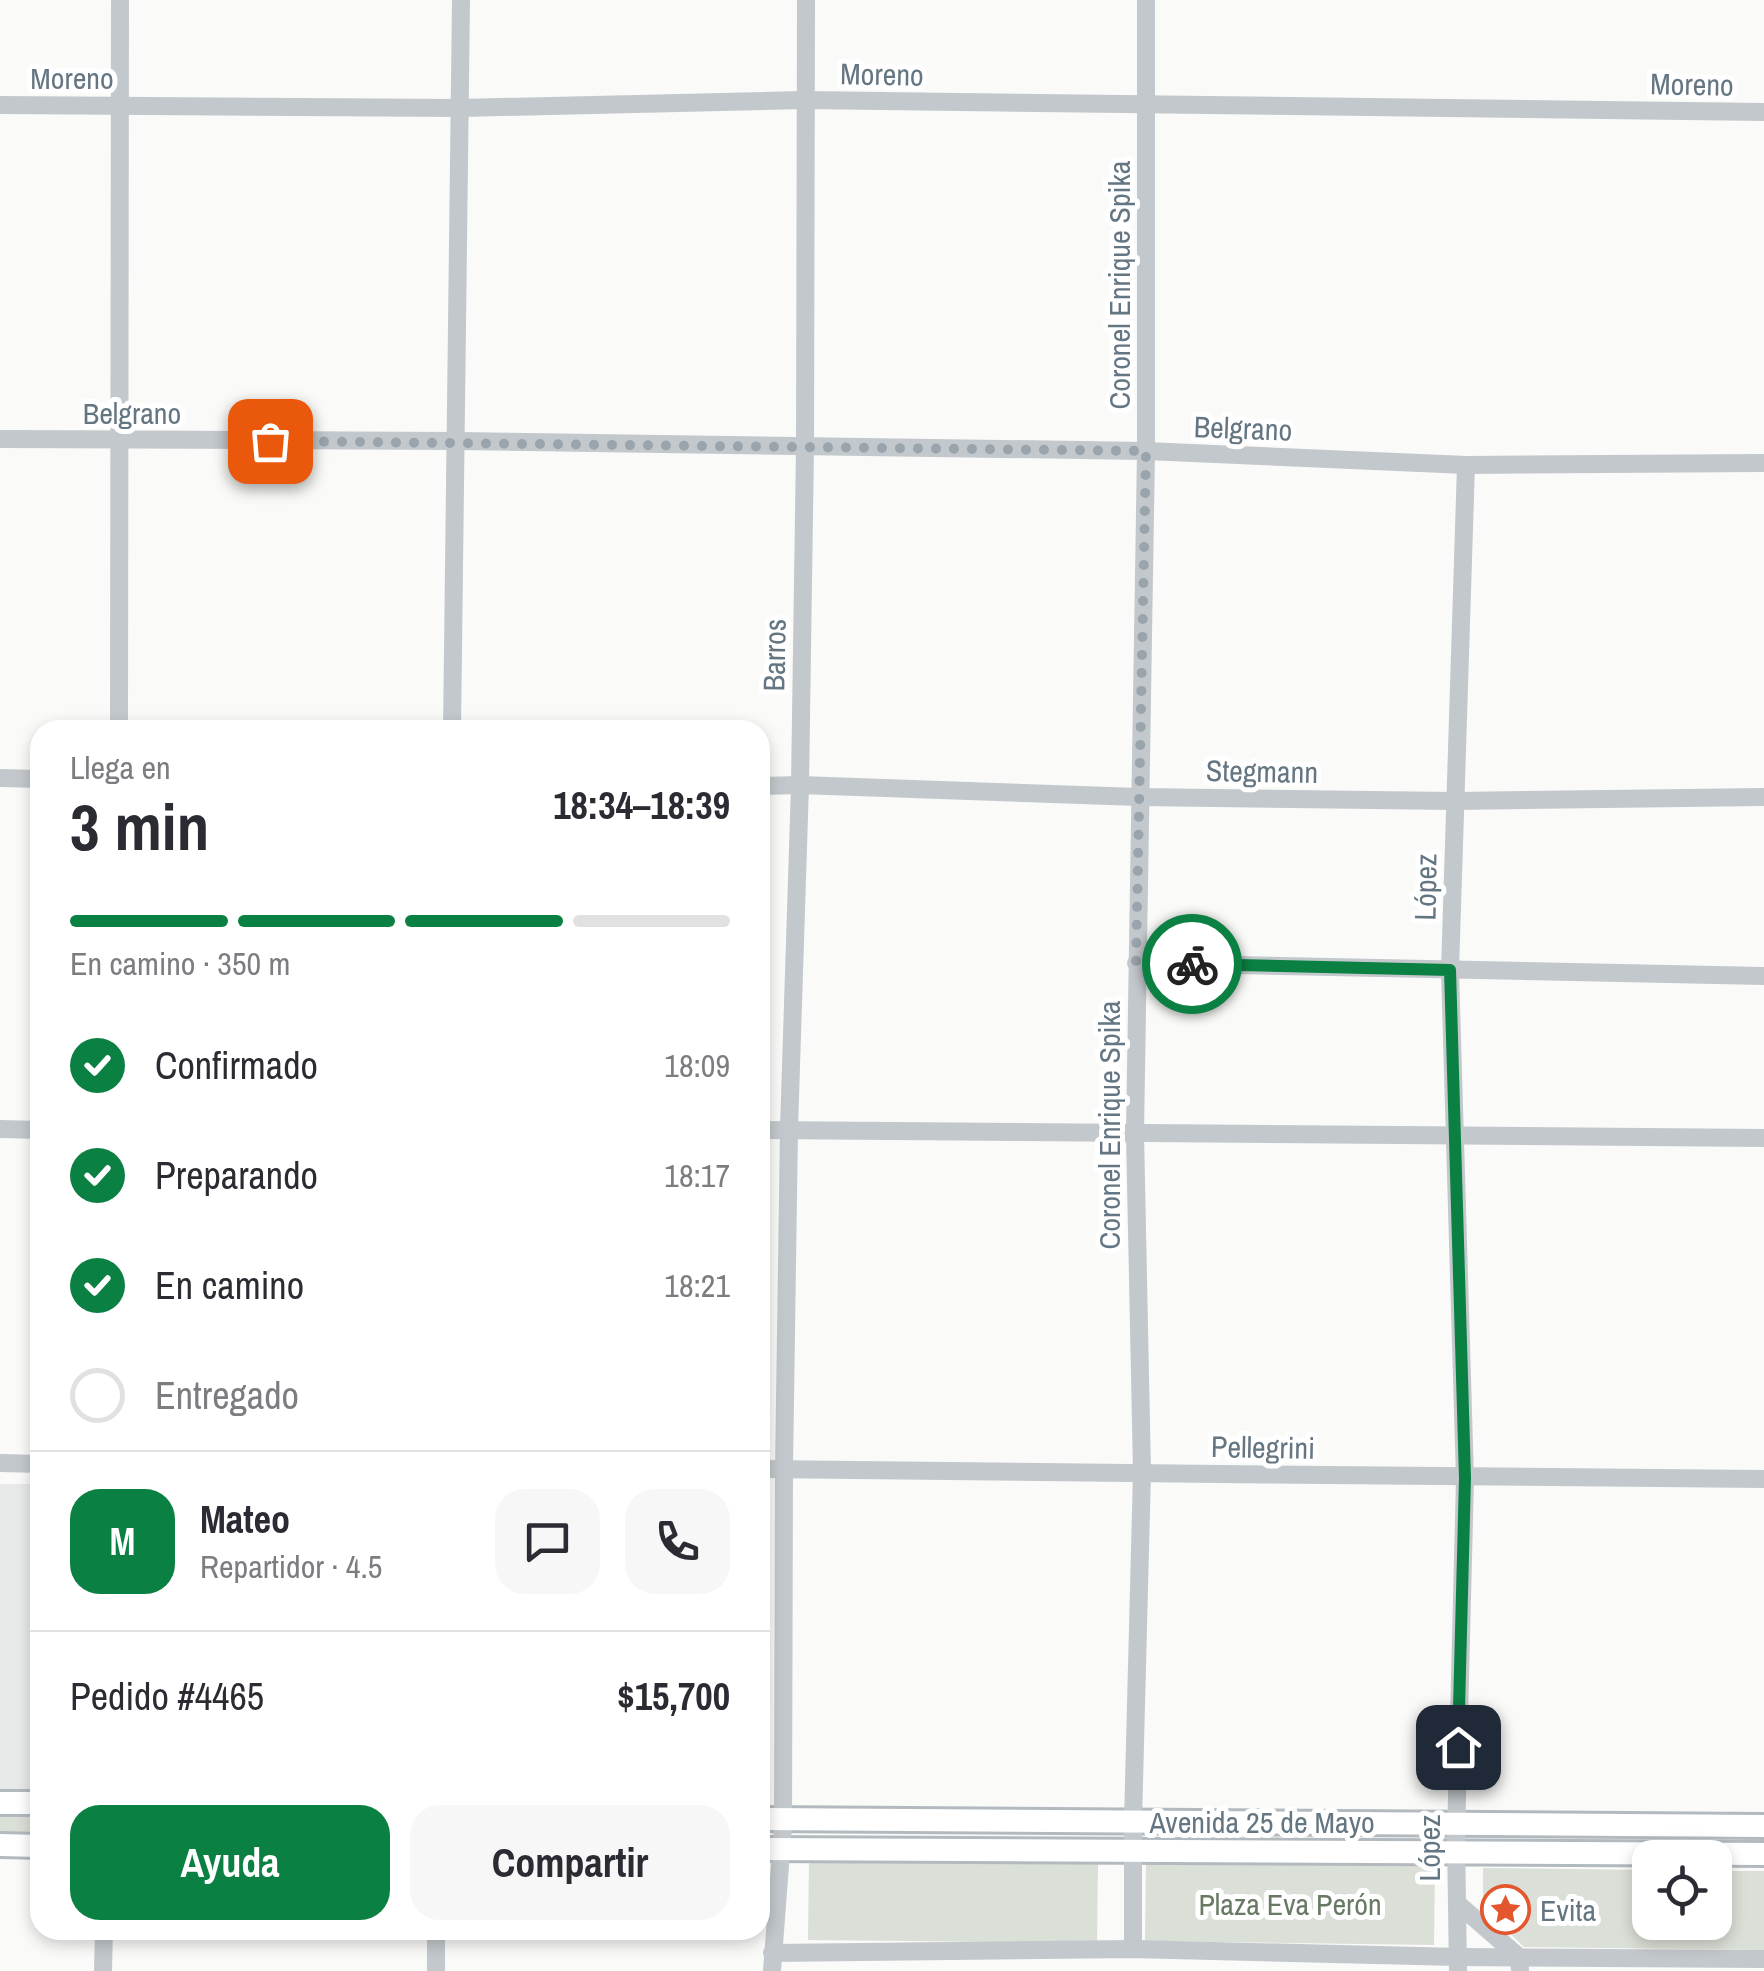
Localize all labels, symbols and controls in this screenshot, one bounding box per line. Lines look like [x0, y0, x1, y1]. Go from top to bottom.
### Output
street label: Moreno [840, 53, 924, 95]
street label: Moreno [30, 58, 114, 98]
street label: Moreno [1650, 63, 1734, 105]
street label: Coronel Enrique Spika [1099, 160, 1139, 409]
street label: Belgrano [83, 393, 181, 433]
pin [228, 399, 313, 484]
street label: Belgrano [1193, 406, 1293, 450]
icon: bag [243, 414, 298, 469]
street label: Barros [753, 618, 795, 692]
text: Llega en [70, 746, 171, 789]
street label: Stegmann [1206, 750, 1318, 792]
text: 18:34–18:39 [553, 780, 730, 831]
text: 3 min [70, 783, 209, 870]
street label: López [1404, 853, 1446, 921]
courier [1142, 914, 1242, 1014]
icon: bike [1165, 937, 1220, 992]
text: En camino · 350 m [70, 942, 290, 985]
street label: Coronel Enrique Spika [1089, 1000, 1129, 1249]
icon: check [70, 1038, 125, 1093]
text: Confirmado [155, 1040, 318, 1091]
text: 18:09 [664, 1044, 730, 1087]
icon: check [70, 1148, 125, 1203]
text: Preparando [155, 1150, 318, 1201]
text: 18:17 [664, 1154, 730, 1197]
icon: check [70, 1258, 125, 1313]
text: En camino [155, 1260, 304, 1311]
text: 18:21 [664, 1264, 730, 1307]
text: Entregado [155, 1370, 299, 1421]
street label: Pellegrini [1211, 1426, 1315, 1468]
button: chat [495, 1489, 600, 1594]
button: phone [625, 1489, 730, 1594]
text: Mateo [200, 1494, 290, 1545]
text: M [110, 1516, 135, 1567]
text: Repartidor · 4.5 [200, 1545, 382, 1588]
text: Pedido #4465 [70, 1671, 264, 1722]
text: $15,700 [617, 1671, 730, 1722]
pin [1416, 1705, 1501, 1790]
icon: home [1431, 1720, 1486, 1775]
street label: Avenida 25 de Mayo [1148, 1802, 1375, 1842]
button: Ayuda [70, 1805, 390, 1920]
button: Compartir [410, 1805, 730, 1920]
street label: López [1409, 1814, 1449, 1882]
map controls [1632, 1840, 1732, 1940]
button: locate [1632, 1840, 1732, 1940]
park label: Plaza Eva Perón [1198, 1884, 1382, 1924]
place icon: Evita [1479, 1884, 1531, 1936]
place label: Evita [1540, 1890, 1596, 1930]

